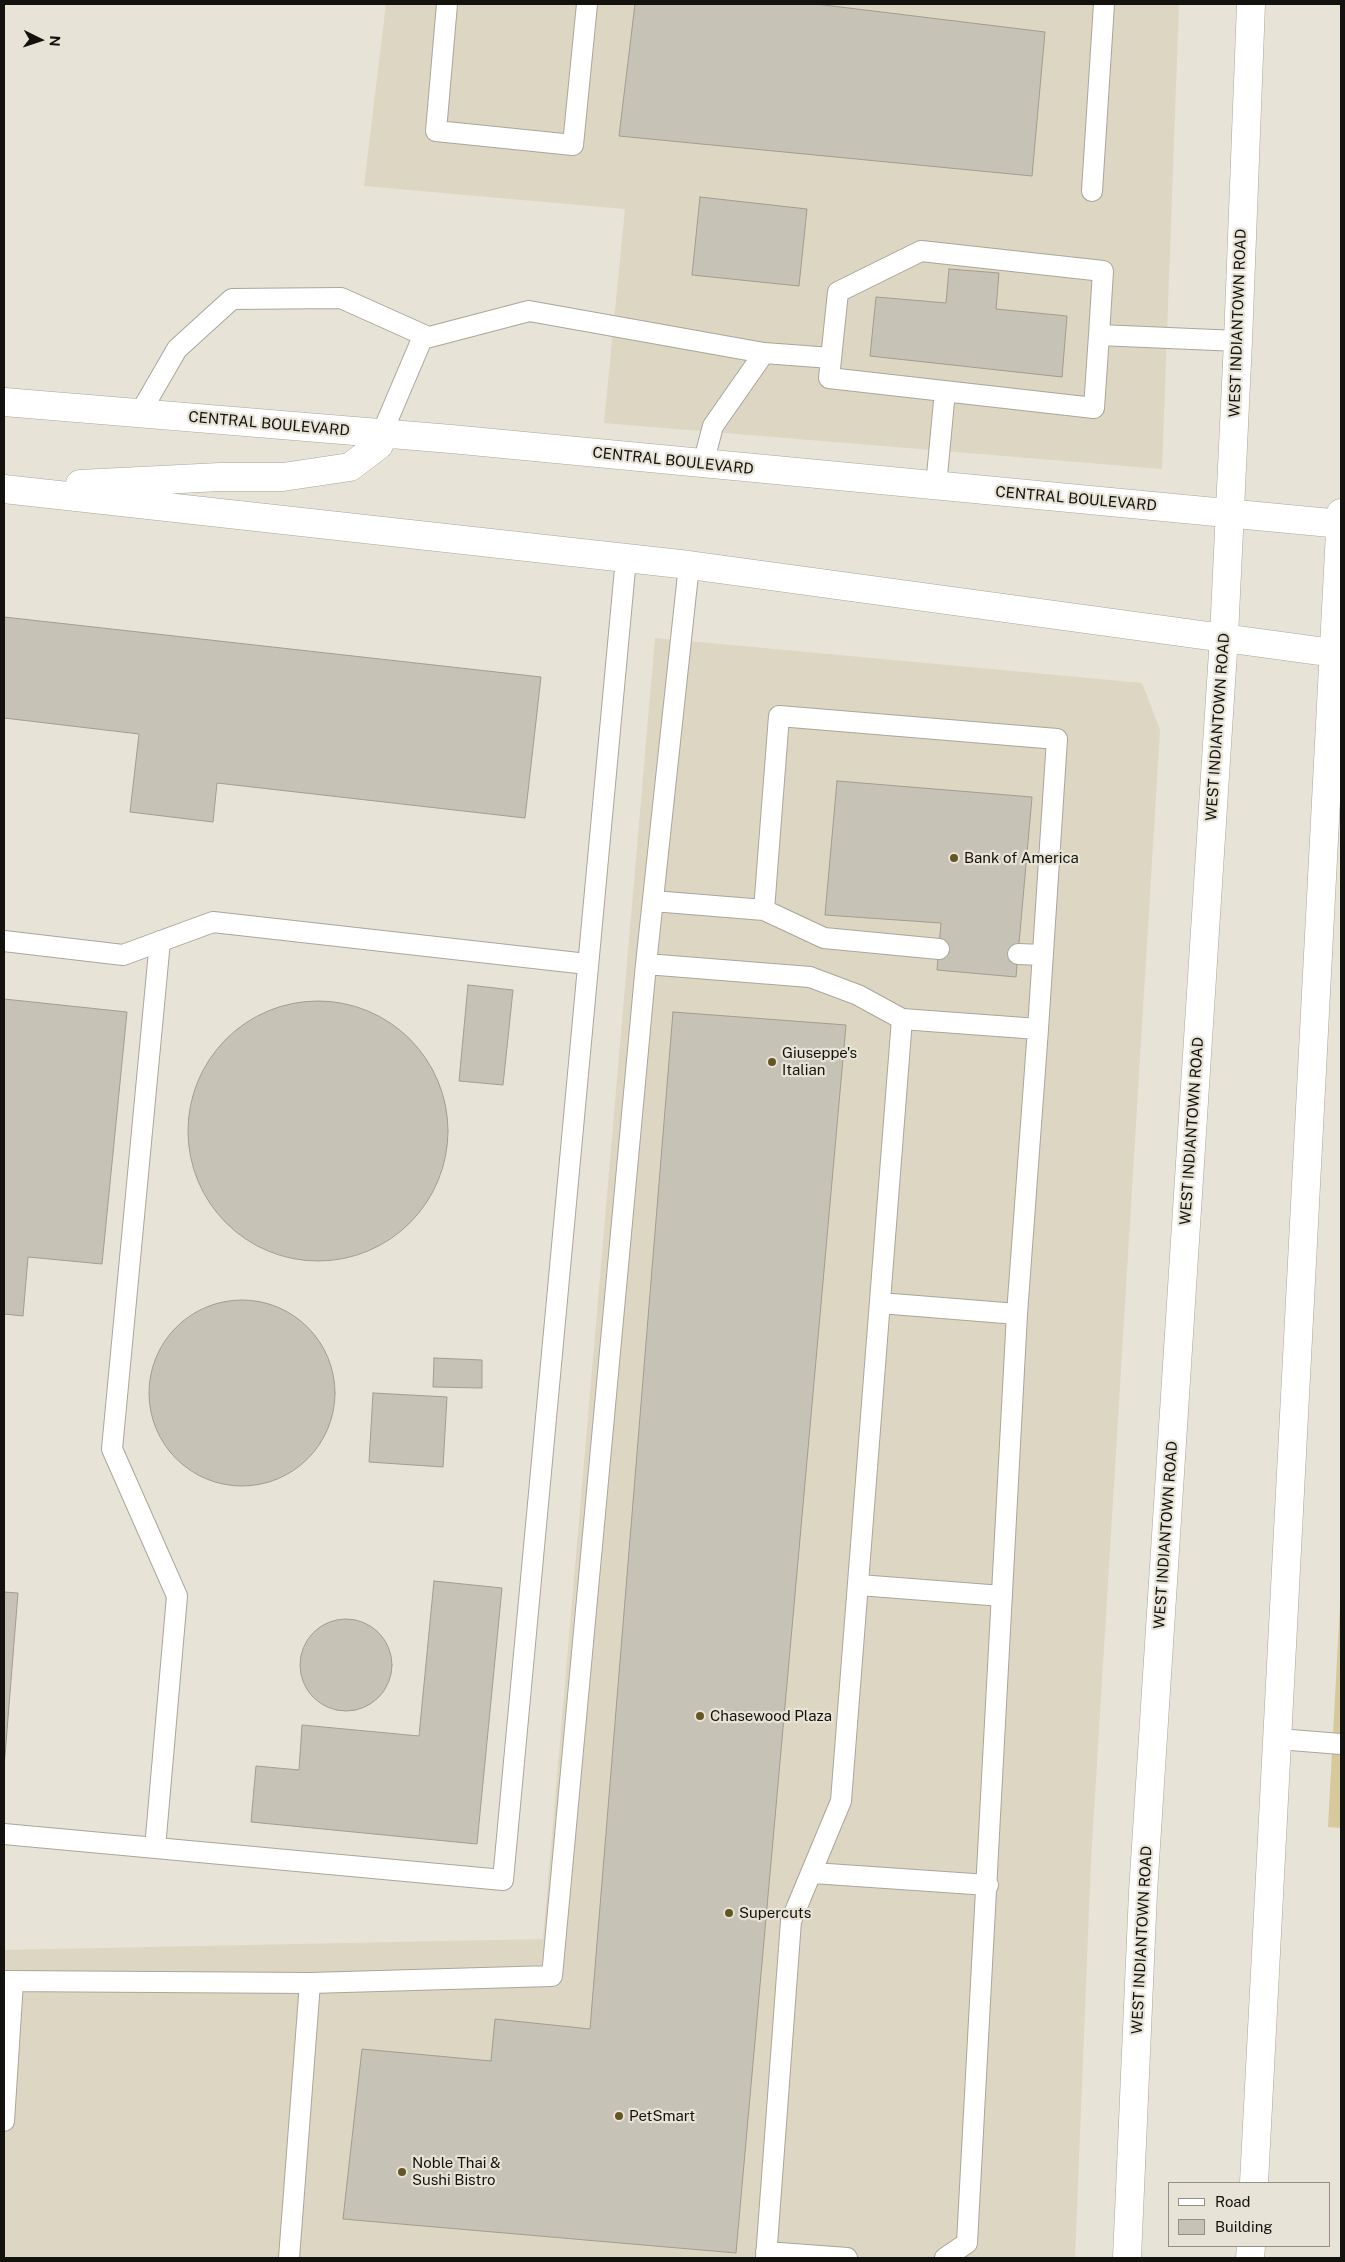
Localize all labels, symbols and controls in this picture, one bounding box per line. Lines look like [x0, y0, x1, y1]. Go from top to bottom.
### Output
north arrow [15, 15, 65, 65]
text: N [47, 35, 63, 47]
street label: WEST INDIANTOWN ROAD [1226, 228, 1250, 418]
street label: CENTRAL BOULEVARD [188, 408, 350, 440]
street label: CENTRAL BOULEVARD [592, 444, 754, 478]
street label: CENTRAL BOULEVARD [995, 483, 1157, 515]
street label: WEST INDIANTOWN ROAD [1202, 632, 1234, 822]
place label: Bank of America [964, 849, 1079, 867]
marker: Bank of America [948, 852, 960, 864]
street label: WEST INDIANTOWN ROAD [1176, 1036, 1208, 1226]
place label: Giuseppe's Italian [782, 1044, 857, 1079]
marker: Giuseppe's Italian [766, 1056, 778, 1068]
street label: WEST INDIANTOWN ROAD [1150, 1440, 1182, 1630]
place label: Chasewood Plaza [710, 1707, 832, 1725]
marker: Chasewood Plaza [694, 1710, 706, 1722]
street label: WEST INDIANTOWN ROAD [1128, 1845, 1156, 2035]
place label: Supercuts [739, 1904, 811, 1922]
marker: Supercuts [723, 1907, 735, 1919]
place label: PetSmart [629, 2107, 695, 2125]
marker: PetSmart [613, 2110, 625, 2122]
place label: Noble Thai & Sushi Bistro [412, 2154, 501, 2189]
marker: Noble Thai & Sushi Bistro [396, 2166, 408, 2178]
legend [1168, 2182, 1330, 2247]
text: Road [1215, 2193, 1251, 2210]
text: Building [1215, 2218, 1273, 2235]

